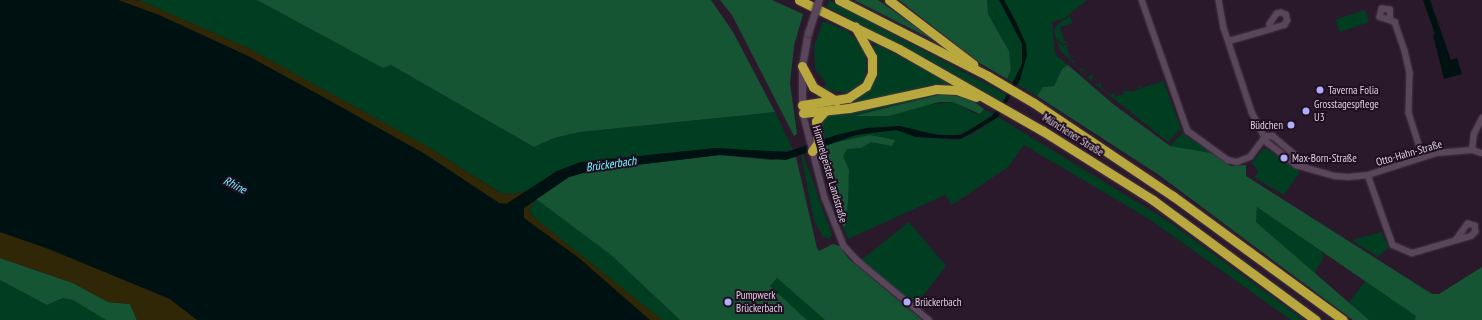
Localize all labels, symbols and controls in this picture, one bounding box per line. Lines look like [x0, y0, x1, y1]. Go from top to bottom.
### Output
place label: Taverna Folia [1328, 83, 1378, 97]
marker: Taverna Folia [1315, 85, 1325, 95]
place label: Grosstagespflege U3 [1314, 98, 1379, 124]
marker: Grosstagespflege U3 [1301, 106, 1311, 116]
street label: Münchener Straße [1040, 111, 1106, 159]
place label: Büdchen [1250, 118, 1283, 132]
marker: Büdchen [1286, 120, 1296, 130]
street label: Himmelgeister Landstraße [810, 124, 850, 224]
street label: Otto-Hahn-Straße [1374, 137, 1444, 169]
place label: Max-Born-Straße [1292, 151, 1357, 165]
water label: Brückerbach [585, 153, 637, 175]
marker: Max-Born-Straße [1279, 153, 1289, 163]
water label: Rhine [221, 173, 249, 197]
place label: Pumpwerk Brückerbach [736, 289, 783, 315]
place label: Brückerbach [915, 295, 962, 309]
marker: Pumpwerk Brückerbach [723, 297, 733, 307]
marker: Brückerbach [902, 297, 912, 307]

